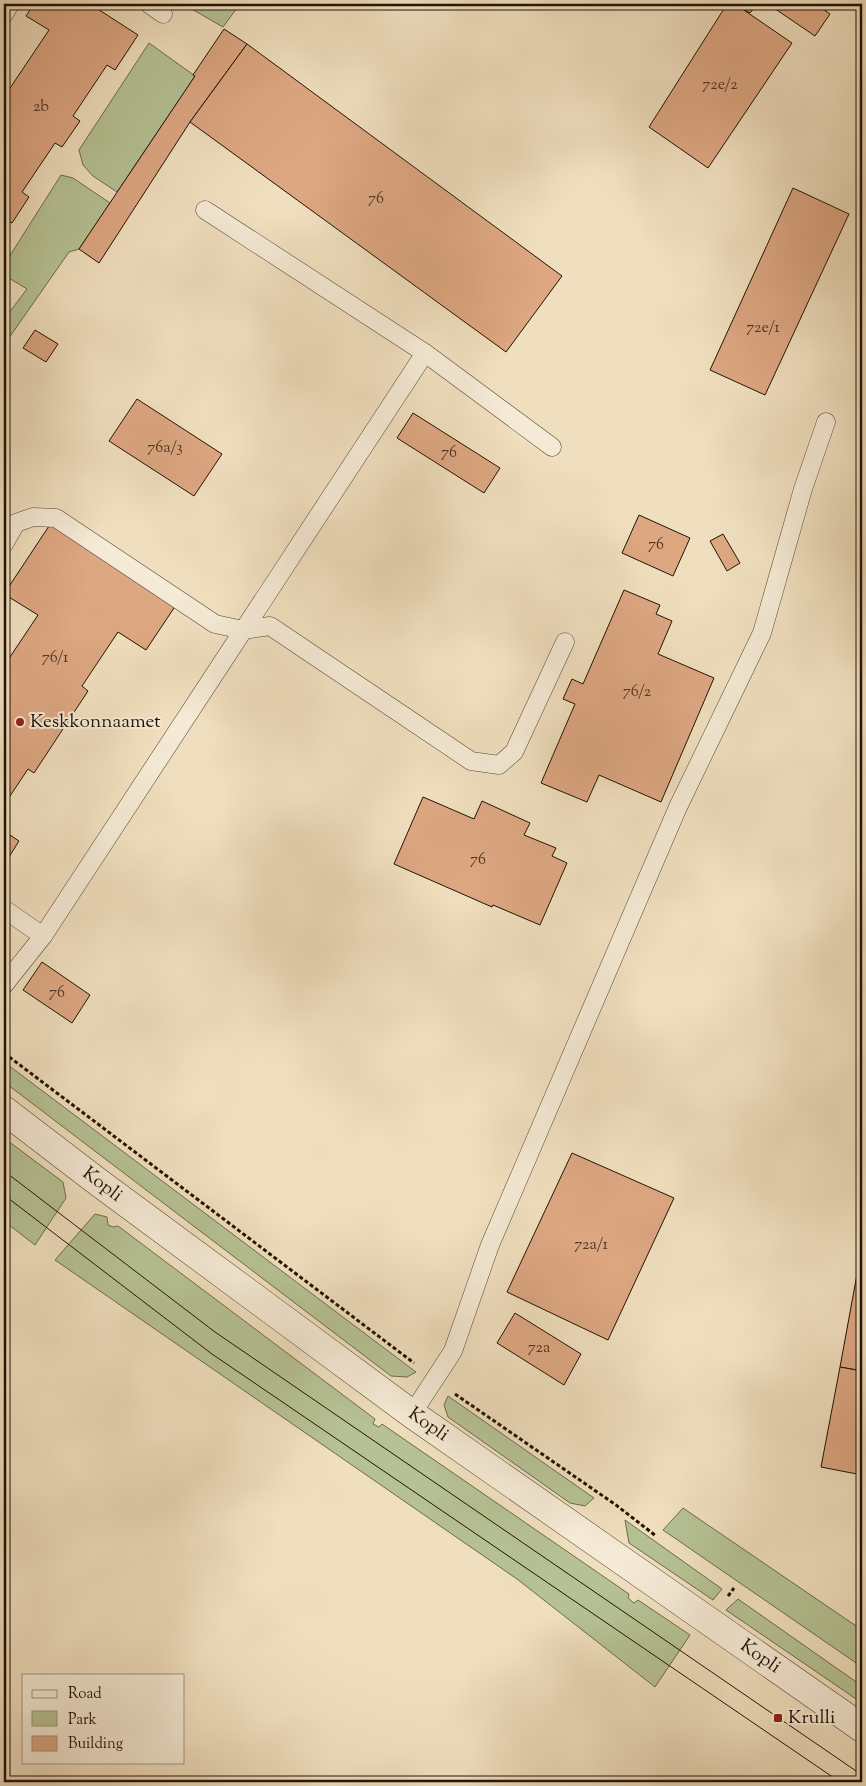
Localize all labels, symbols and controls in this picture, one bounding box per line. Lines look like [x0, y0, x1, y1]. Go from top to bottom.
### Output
house number: 72e/2 [702, 74, 738, 97]
house number: 2b [33, 96, 49, 119]
house number: 76 [368, 188, 384, 211]
house number: 72e/1 [746, 317, 780, 340]
house number: 76a/3 [147, 437, 183, 460]
house number: 76 [441, 442, 457, 465]
house number: 76 [648, 534, 664, 557]
house number: 76/1 [42, 647, 69, 670]
house number: 76/2 [623, 681, 652, 704]
place label: Keskkonnaamet [30, 709, 161, 736]
marker: Keskkonnaamet [14, 716, 26, 728]
house number: 76 [470, 849, 486, 872]
house number: 76 [49, 982, 65, 1005]
street label: Kopli [76, 1161, 128, 1209]
house number: 72a/1 [574, 1234, 608, 1257]
house number: 72a [528, 1337, 551, 1360]
street label: Kopli [402, 1401, 454, 1449]
street label: Kopli [734, 1633, 786, 1681]
legend [22, 1674, 185, 1764]
text: Road [68, 1684, 102, 1705]
place label: Krulli [788, 1705, 835, 1732]
text: Park [68, 1710, 97, 1731]
marker: Krulli [772, 1712, 784, 1724]
text: Building [68, 1734, 123, 1755]

